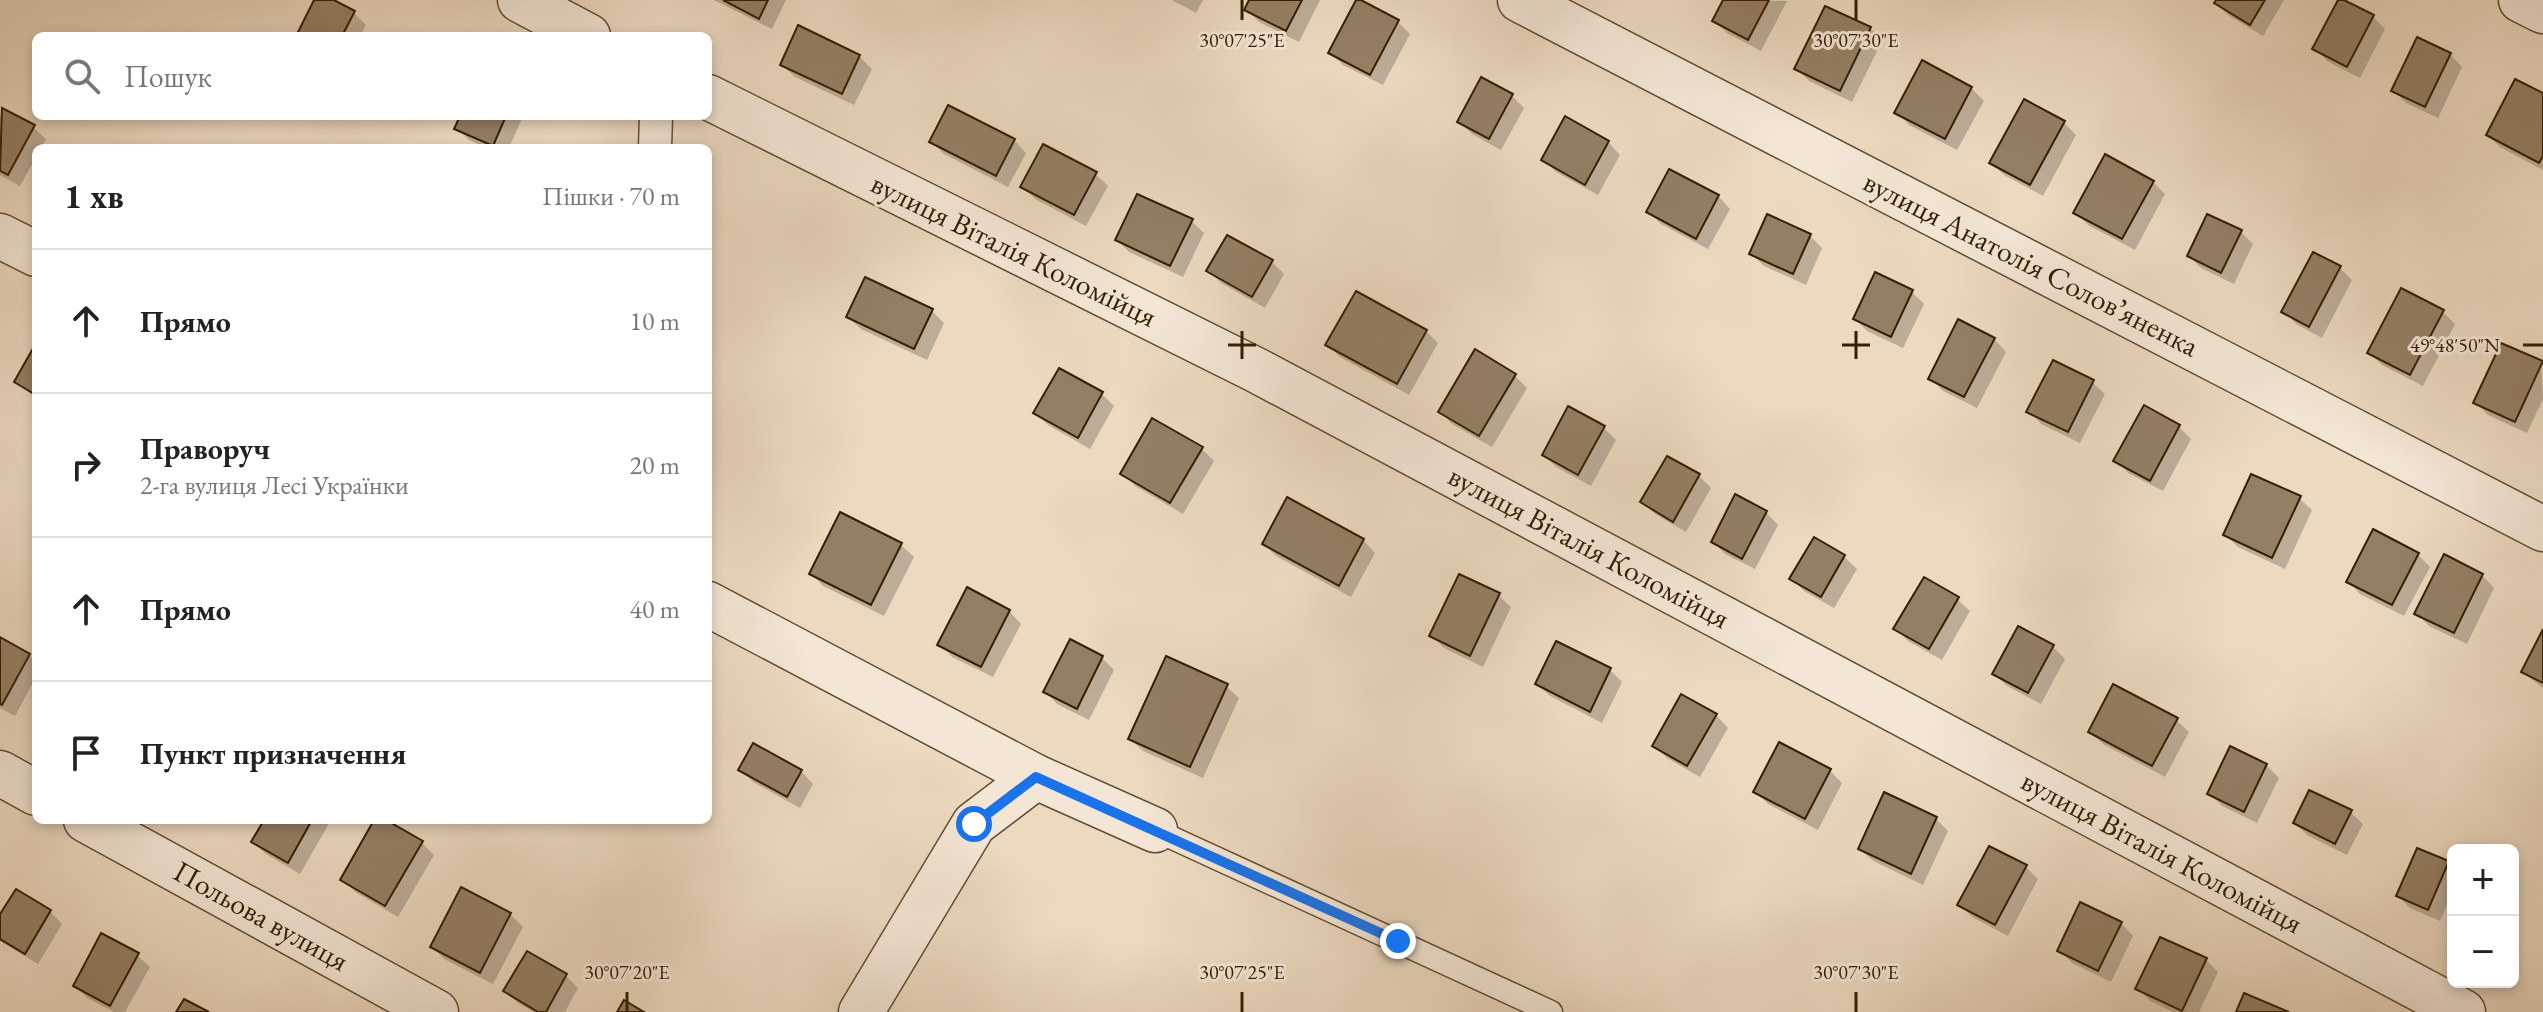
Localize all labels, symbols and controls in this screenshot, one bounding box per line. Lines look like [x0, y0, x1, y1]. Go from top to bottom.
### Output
text: 30°07'25"E [1199, 27, 1285, 53]
text: 30°07'30"E [1813, 27, 1899, 53]
search box [32, 32, 712, 120]
icon: search [60, 54, 104, 98]
text: Пошук [124, 57, 212, 96]
street label: вулиця Анатолія Соловʼяненка [1857, 162, 2206, 365]
street label: вулиця Віталія Коломійця [865, 163, 1164, 336]
text: 1 хв [64, 174, 124, 218]
text: Пішки · 70 m [542, 179, 680, 213]
icon: ahead [64, 299, 108, 343]
text: Прямо [140, 302, 231, 341]
text: 10 m [630, 304, 680, 338]
text: 49°48'50"N [2410, 332, 2500, 358]
text: Праворуч [140, 429, 270, 468]
icon: right [64, 443, 108, 487]
text: 20 m [630, 448, 680, 482]
street label: вулиця Віталія Коломійця [1442, 456, 1737, 637]
text: 2-га вулиця Лесі Українки [140, 468, 409, 502]
icon: ahead [64, 587, 108, 631]
text: Прямо [140, 590, 231, 629]
text: 40 m [630, 592, 680, 626]
icon: arrive [64, 731, 108, 775]
text: Пункт призначення [140, 734, 406, 773]
street label: вулиця Віталія Коломійця [2015, 761, 2310, 942]
route start [956, 806, 992, 842]
map controls [2447, 844, 2519, 988]
button: + [2447, 844, 2519, 916]
street label: Польова вулиця [167, 851, 356, 980]
button: − [2447, 916, 2519, 988]
route end [1380, 923, 1416, 959]
text: 30°07'20"E [584, 959, 670, 985]
text: 30°07'25"E [1199, 959, 1285, 985]
text: 30°07'30"E [1813, 959, 1899, 985]

